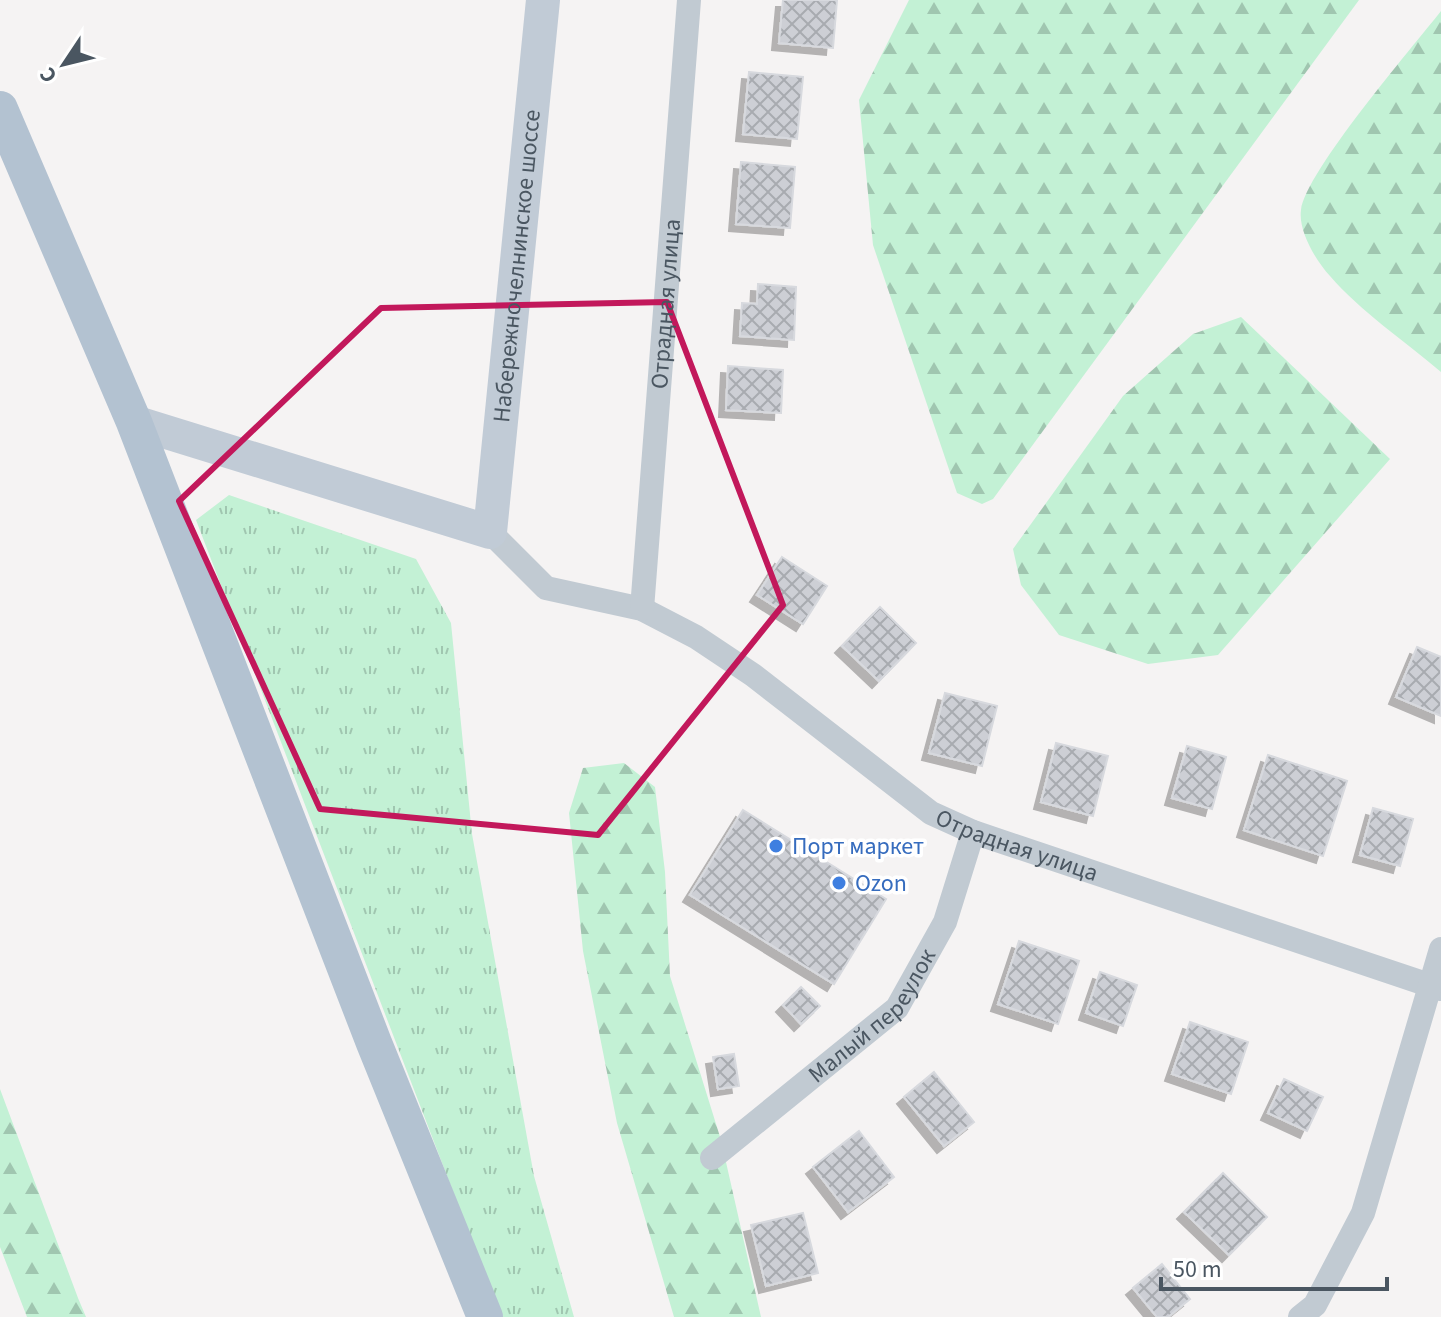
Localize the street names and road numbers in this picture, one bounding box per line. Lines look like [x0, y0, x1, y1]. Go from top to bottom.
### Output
street label: Набережночелнинское шоссе [484, 108, 550, 424]
street label: Отрадная улица [642, 217, 690, 390]
street label: Отрадная улица [930, 800, 1103, 890]
street label: Малый переулок [800, 942, 944, 1091]

